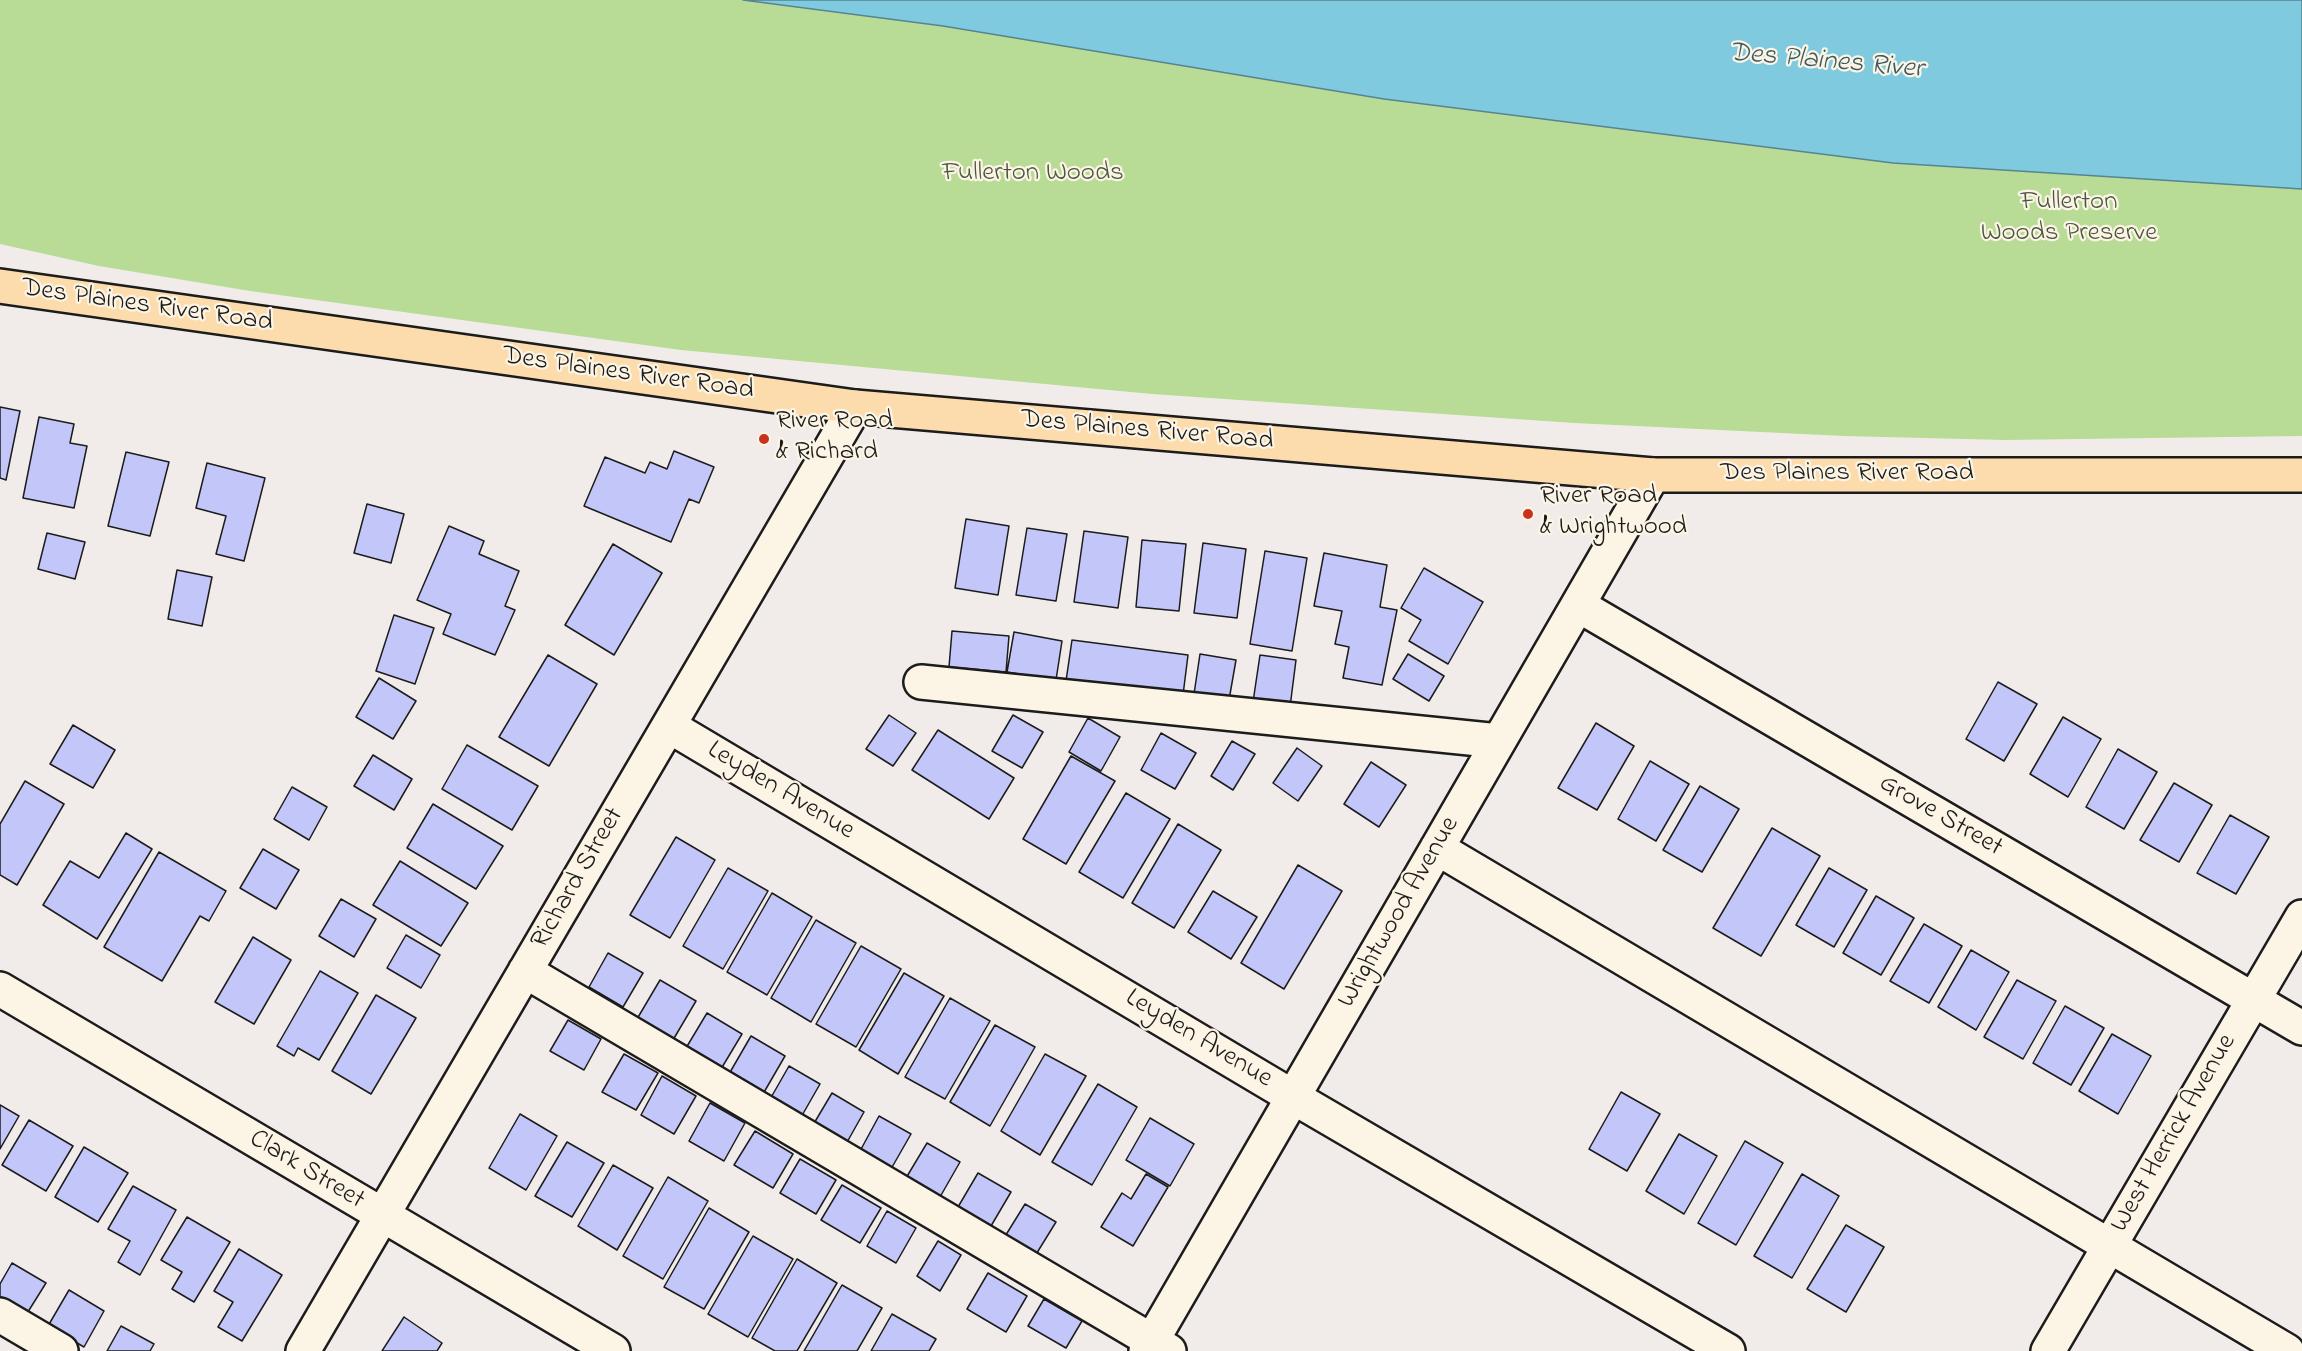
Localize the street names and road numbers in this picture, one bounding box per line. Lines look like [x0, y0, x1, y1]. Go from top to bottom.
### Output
street label: Des Plaines River Road [19, 273, 275, 341]
street label: Des Plaines River Road [500, 341, 756, 409]
street label: Des Plaines River Road [1019, 405, 1275, 459]
street label: Des Plaines River Road [1720, 459, 1974, 491]
street label: Leyden Avenue [701, 735, 859, 849]
street label: Grove Street [1872, 769, 2008, 865]
street label: Richard Street [526, 803, 632, 955]
street label: Wrightwood Avenue [1332, 812, 1468, 1014]
street label: Leyden Avenue [1119, 983, 1277, 1097]
street label: West Herrick Avenue [2105, 1029, 2245, 1239]
street label: Clark Street [242, 1124, 370, 1218]

